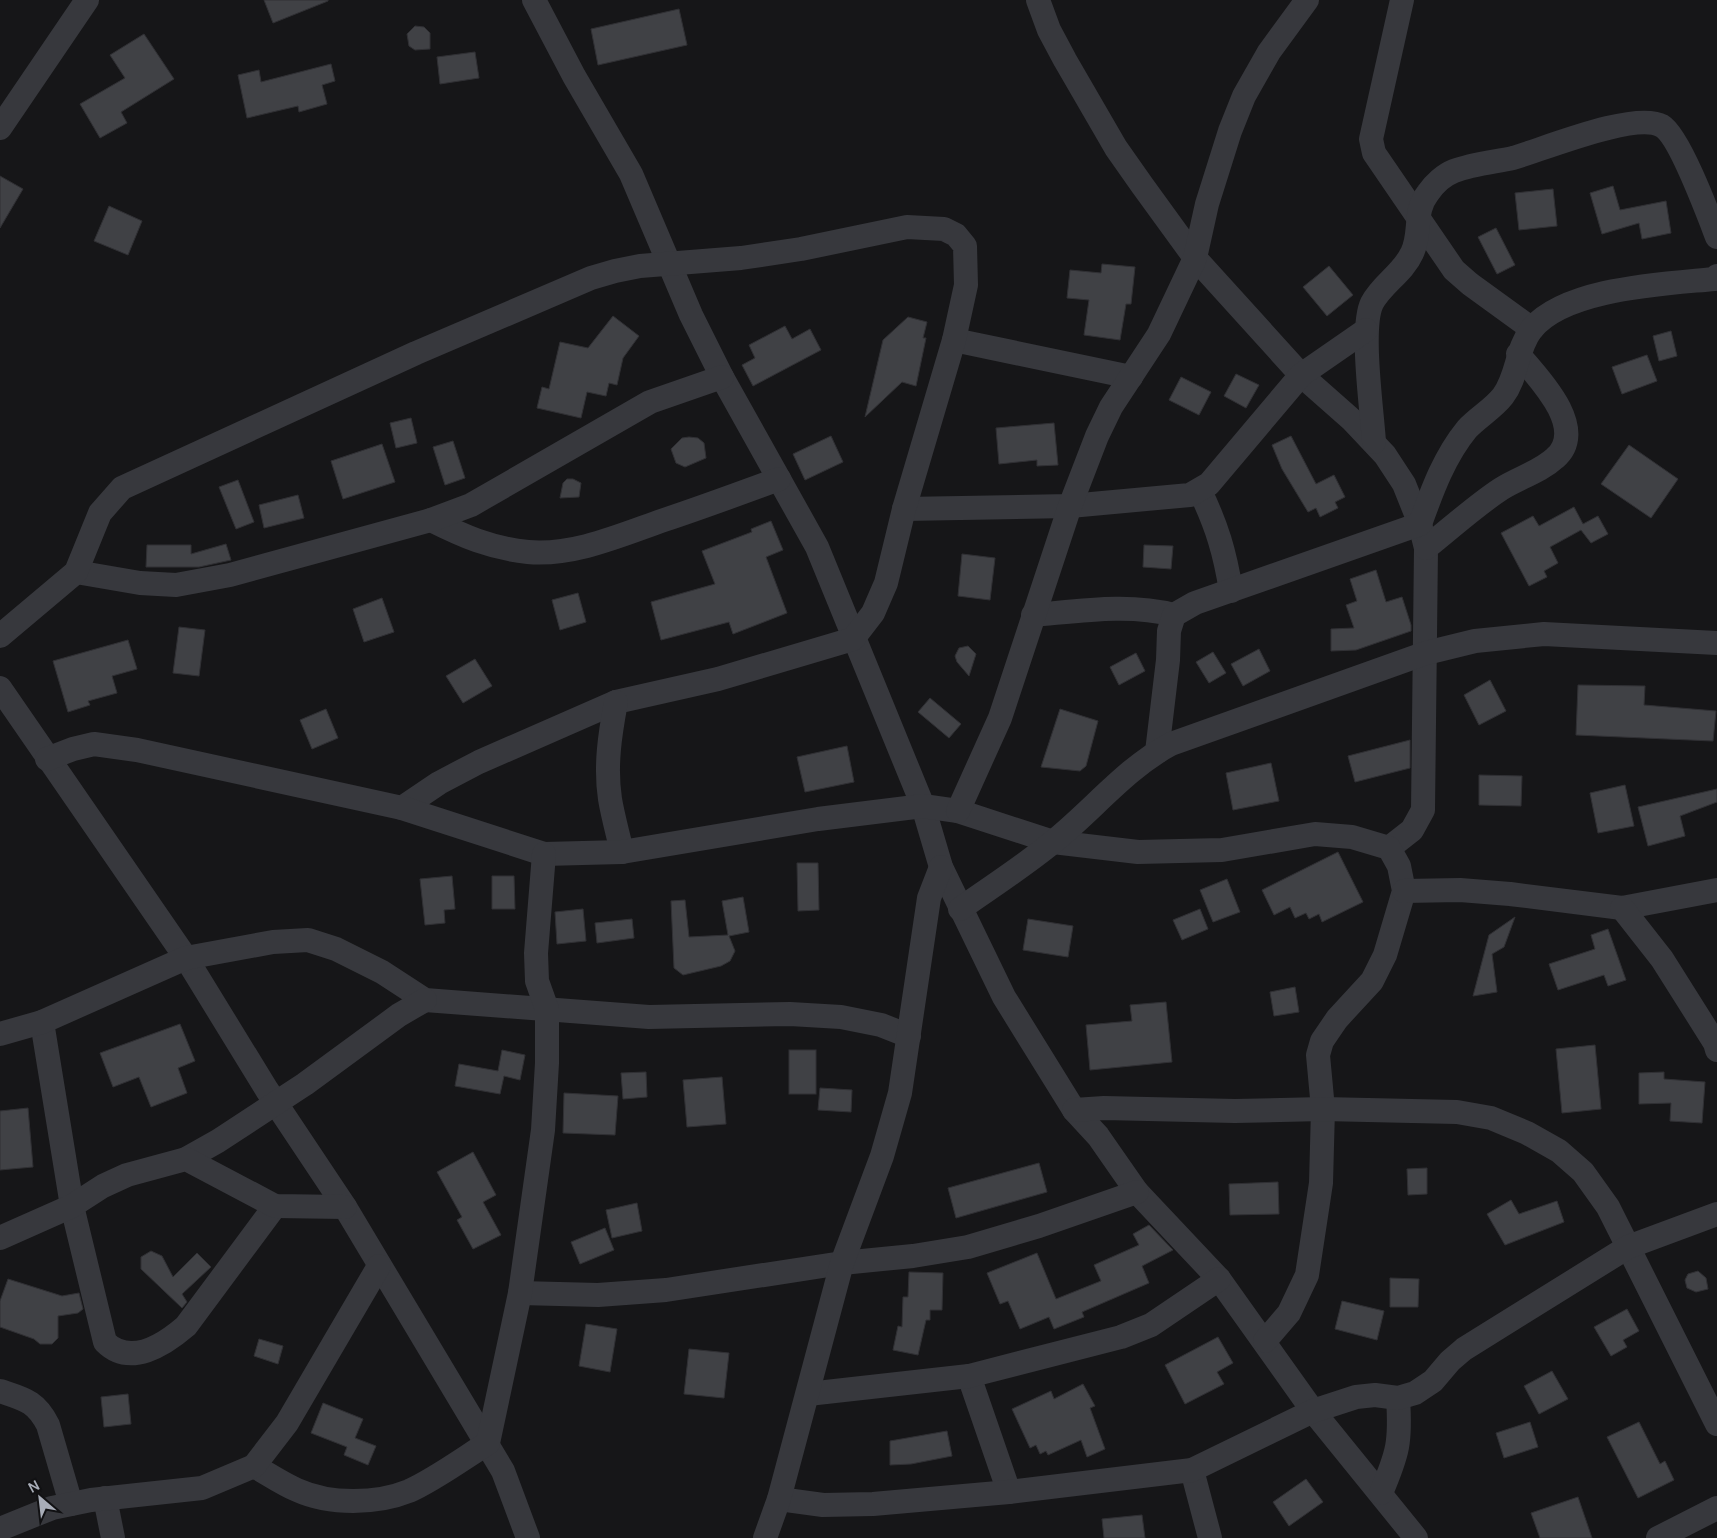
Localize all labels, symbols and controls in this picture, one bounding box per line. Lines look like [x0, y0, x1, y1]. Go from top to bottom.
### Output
north arrow [15, 1473, 65, 1523]
text: N [25, 1475, 43, 1497]

